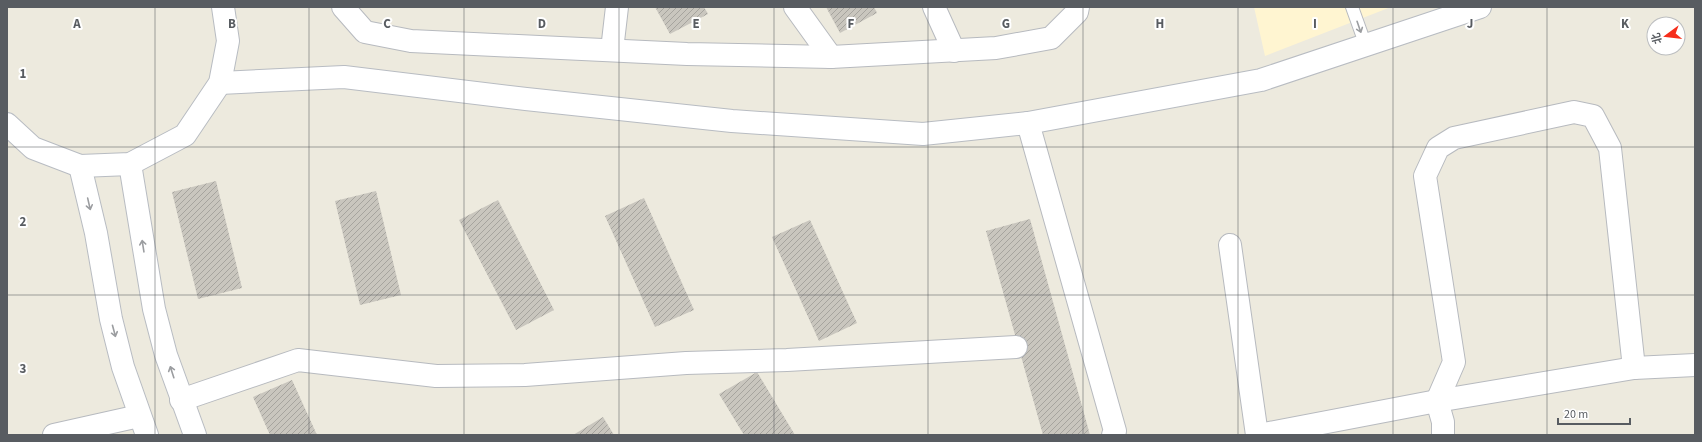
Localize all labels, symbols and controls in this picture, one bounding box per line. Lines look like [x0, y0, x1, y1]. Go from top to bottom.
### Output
text: A [72, 15, 81, 33]
text: B [228, 15, 236, 33]
text: C [383, 15, 391, 33]
text: D [538, 15, 546, 33]
text: E [692, 15, 700, 33]
text: F [848, 15, 855, 33]
text: G [1002, 15, 1010, 33]
text: H [1156, 15, 1164, 33]
text: I [1313, 15, 1317, 33]
text: J [1467, 15, 1473, 33]
text: K [1621, 15, 1630, 33]
north arrow [1646, 16, 1686, 56]
one-way arrow [1355, 20, 1363, 32]
text: 北 [1648, 31, 1665, 46]
text: 1 [20, 65, 27, 83]
one-way arrow [85, 197, 93, 210]
text: 2 [20, 213, 27, 231]
one-way arrow [139, 239, 147, 252]
one-way arrow [111, 324, 118, 337]
text: 3 [20, 360, 27, 378]
one-way arrow [168, 366, 175, 379]
scale bar [1558, 400, 1630, 426]
text: 20 m [1564, 406, 1588, 423]

